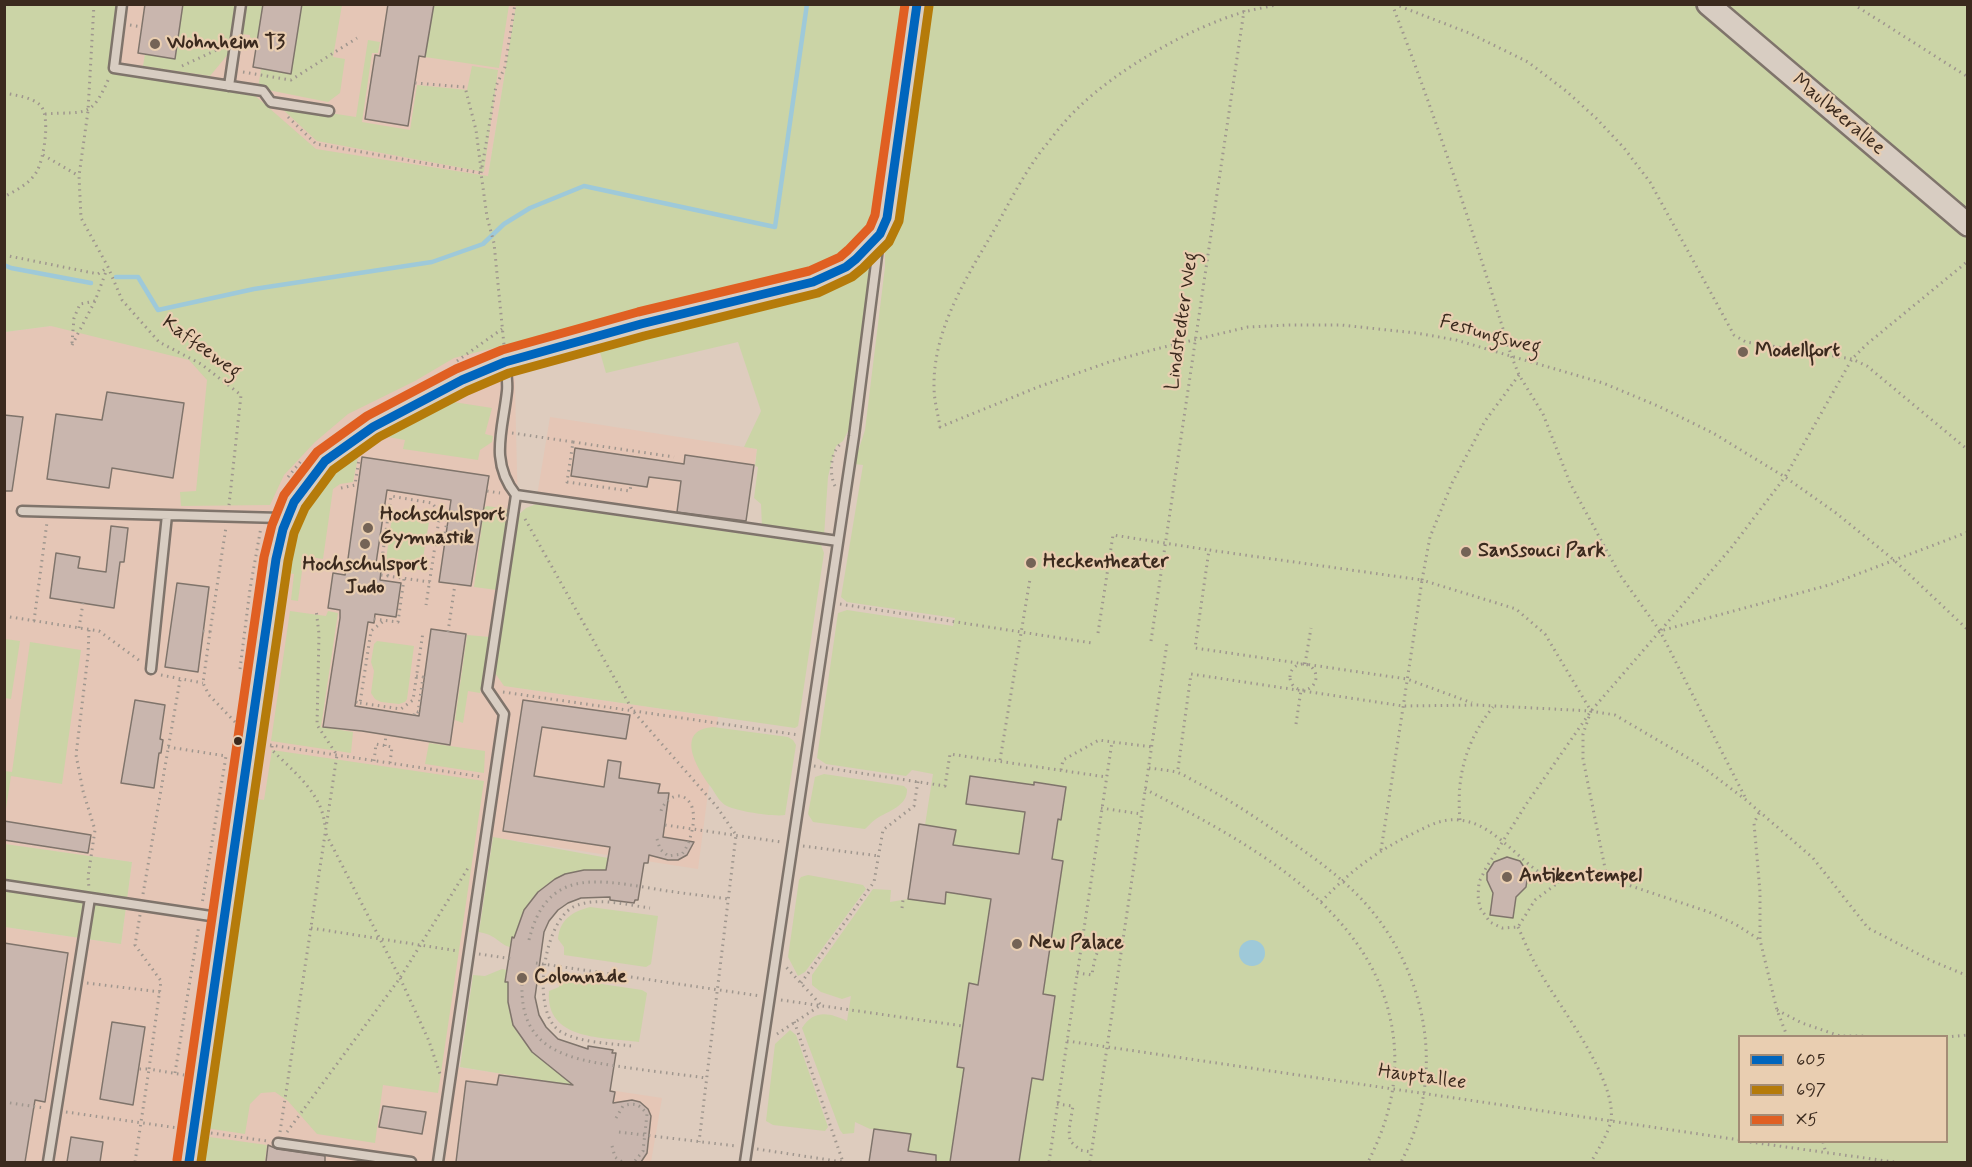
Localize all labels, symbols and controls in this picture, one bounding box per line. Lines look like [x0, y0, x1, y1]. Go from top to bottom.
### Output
place label: Wohnheim T3 [167, 32, 285, 56]
marker: Wohnheim T3 [148, 37, 162, 51]
street label: Maulbeerallee [1786, 69, 1890, 161]
street label: Lindstedter Weg [1161, 250, 1205, 392]
street label: Kaffeeweg [157, 311, 245, 385]
street label: Festungsweg [1437, 311, 1543, 361]
place label: Modellfort [1755, 340, 1840, 364]
marker: Modellfort [1736, 345, 1750, 359]
place label: Hochschulsport Gymnastik [380, 504, 505, 551]
marker: Hochschulsport Gymnastik [361, 521, 375, 535]
marker: Hochschulsport Judo [358, 537, 372, 551]
place label: Sanssouci Park [1478, 540, 1605, 564]
marker: Sanssouci Park [1459, 545, 1473, 559]
place label: Heckentheater [1043, 551, 1168, 575]
place label: Hochschulsport Judo [303, 554, 427, 601]
marker: Heckentheater [1024, 556, 1038, 570]
unlabelled marker [232, 735, 244, 747]
place label: Antikentempel [1519, 865, 1642, 889]
marker: Antikentempel [1500, 870, 1514, 884]
place label: New Palace [1029, 932, 1124, 956]
marker: New Palace [1010, 937, 1024, 951]
place label: Colonnade [534, 966, 627, 990]
marker: Colonnade [515, 971, 529, 985]
legend [1738, 1035, 1948, 1143]
text: 605 [1796, 1048, 1826, 1072]
street label: Hauptallee [1376, 1060, 1468, 1096]
text: 697 [1796, 1078, 1826, 1102]
text: X5 [1796, 1108, 1818, 1132]

